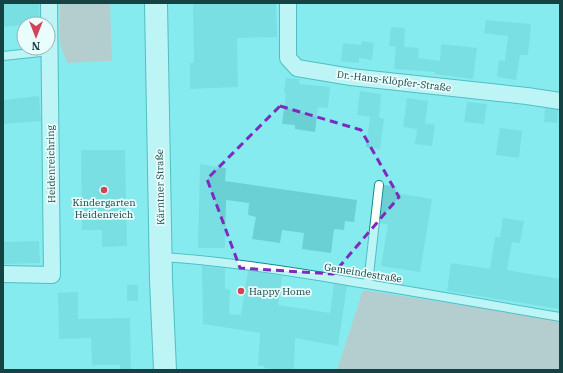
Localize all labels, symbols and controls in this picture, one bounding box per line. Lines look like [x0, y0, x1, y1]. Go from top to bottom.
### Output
north arrow [16, 16, 56, 56]
text: N [31, 39, 40, 53]
street label: Dr.-Hans-Klöpfer-Straße [336, 68, 452, 94]
street label: Heidenreichring [44, 124, 58, 203]
street label: Kärntner Straße [153, 149, 167, 225]
marker: Kindergarten Heidenreich [99, 185, 109, 195]
place label: Kindergarten Heidenreich [72, 196, 136, 221]
street label: Gemeindestraße [323, 260, 403, 286]
place label: Happy Home [249, 285, 311, 298]
marker: Happy Home [236, 286, 246, 296]

